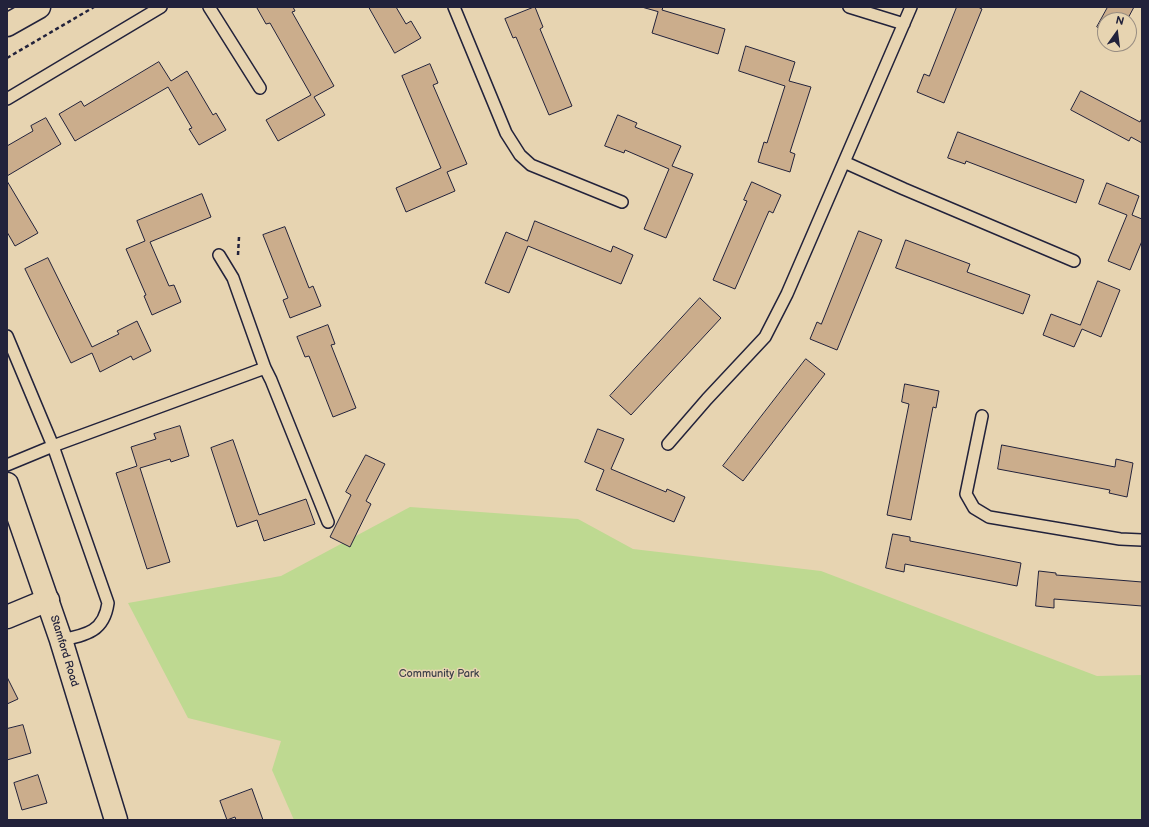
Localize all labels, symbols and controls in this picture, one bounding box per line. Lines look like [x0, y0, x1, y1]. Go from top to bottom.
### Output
north arrow [1097, 12, 1137, 52]
text: N [1114, 14, 1125, 28]
street label: Stamford Road [47, 614, 81, 688]
park label: Community Park [399, 667, 479, 681]

